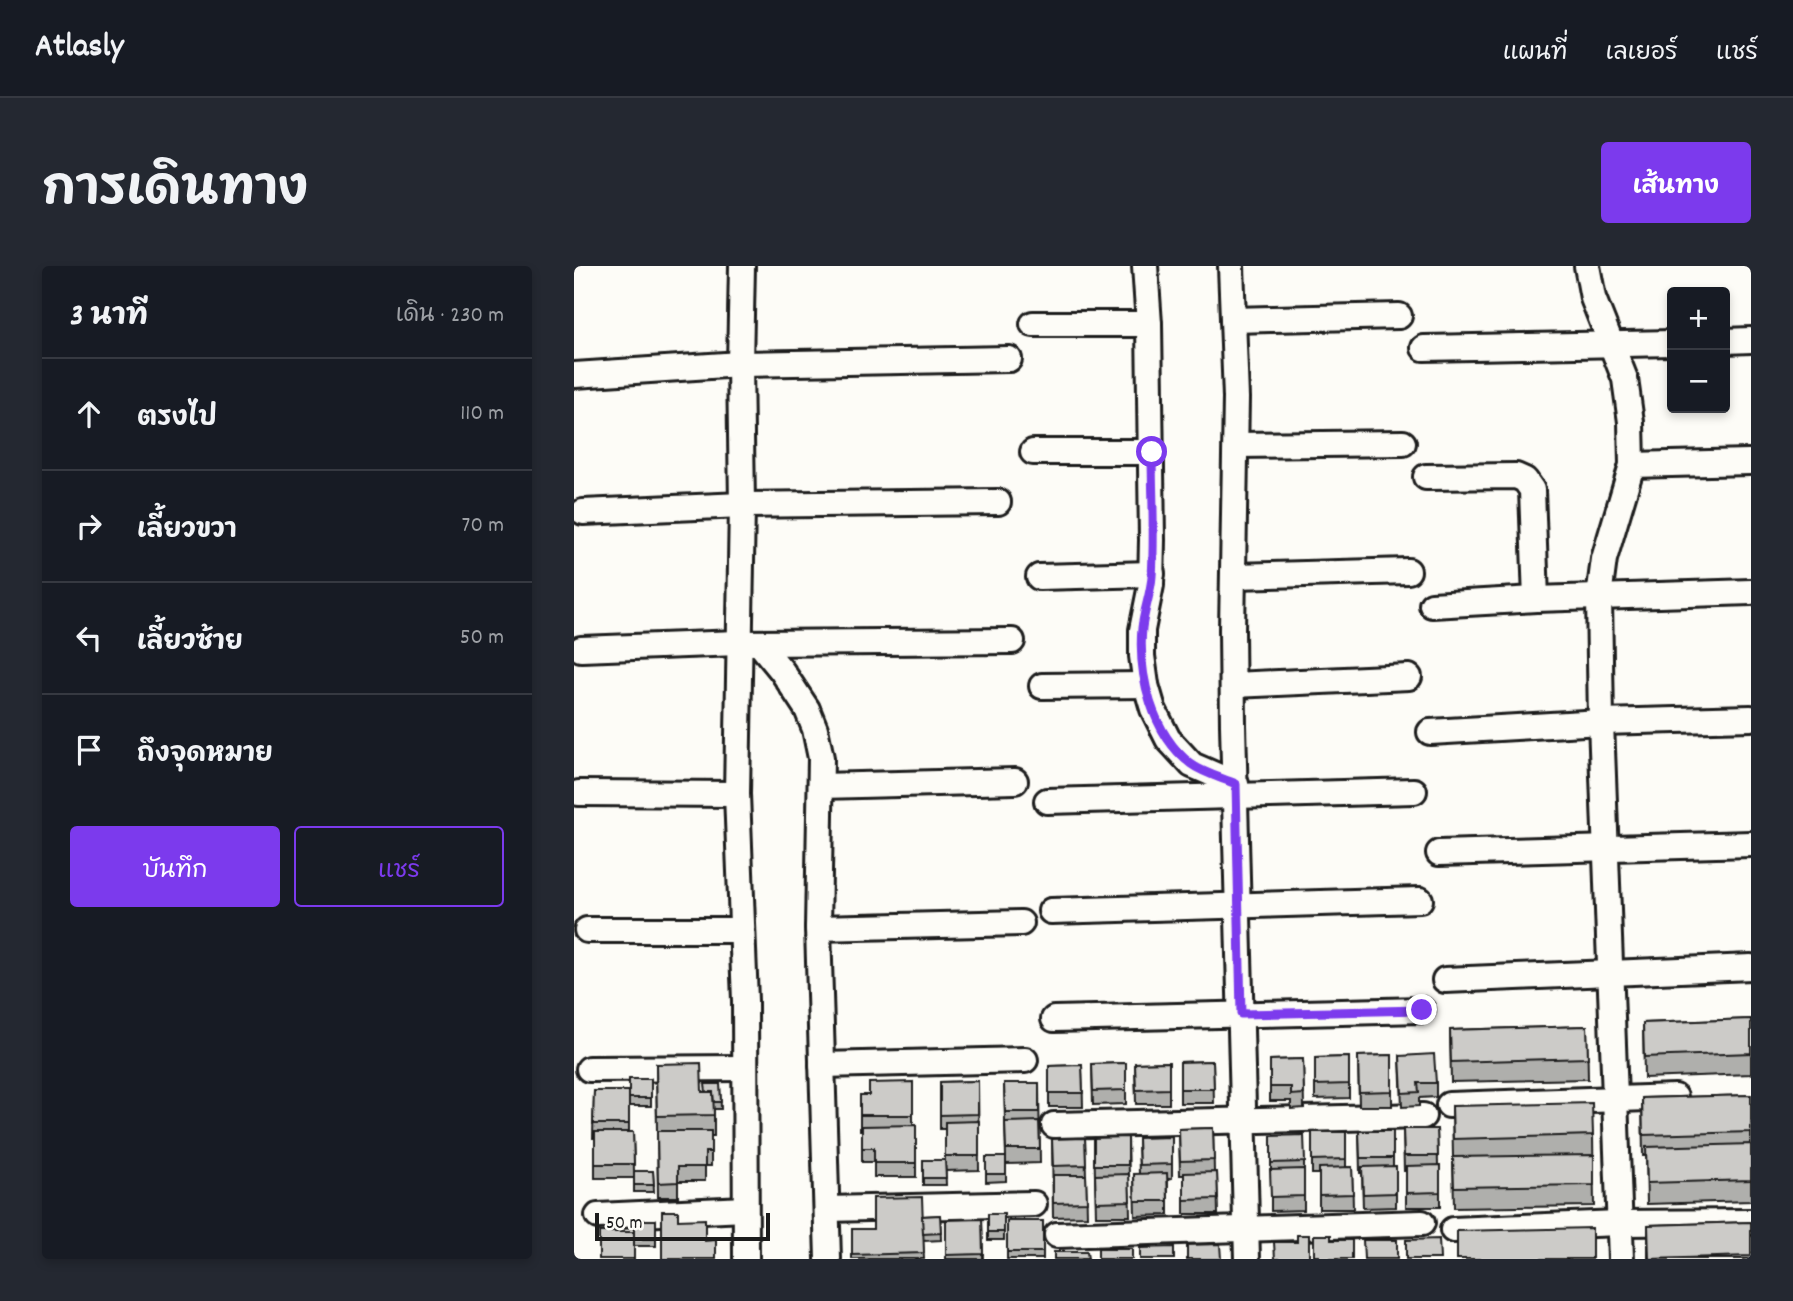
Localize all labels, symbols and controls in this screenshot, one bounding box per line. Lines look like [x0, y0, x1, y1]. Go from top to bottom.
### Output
text: Atlasly [35, 25, 124, 72]
text: แผนที่ [1503, 37, 1568, 71]
text: เลเยอร์ [1606, 37, 1678, 71]
text: แชร์ [1716, 37, 1758, 71]
button: เส้นทาง [1601, 142, 1751, 223]
text: การเดินทาง [42, 158, 308, 228]
map controls [1667, 287, 1730, 413]
button: + [1667, 287, 1730, 350]
text: 3 นาที [70, 297, 148, 340]
text: เดิน · 230 m [396, 300, 504, 333]
button: − [1667, 350, 1730, 413]
icon: ahead [70, 395, 108, 433]
text: 110 m [460, 398, 504, 431]
text: ตรงไป [137, 401, 217, 438]
route start [1136, 436, 1167, 467]
icon: right [70, 507, 108, 545]
text: 70 m [462, 510, 504, 543]
text: เลี้ยวขวา [137, 513, 237, 550]
icon: left [70, 619, 108, 657]
text: 50 m [460, 622, 504, 655]
text: เลี้ยวซ้าย [137, 625, 243, 662]
icon: arrive [70, 731, 108, 769]
text: ถึงจุดหมาย [137, 737, 273, 774]
button: บันทึก [70, 826, 280, 907]
button: แชร์ [294, 826, 504, 907]
route end [1406, 994, 1437, 1025]
scale bar [595, 1210, 770, 1242]
text: 50 m [606, 1211, 643, 1238]

